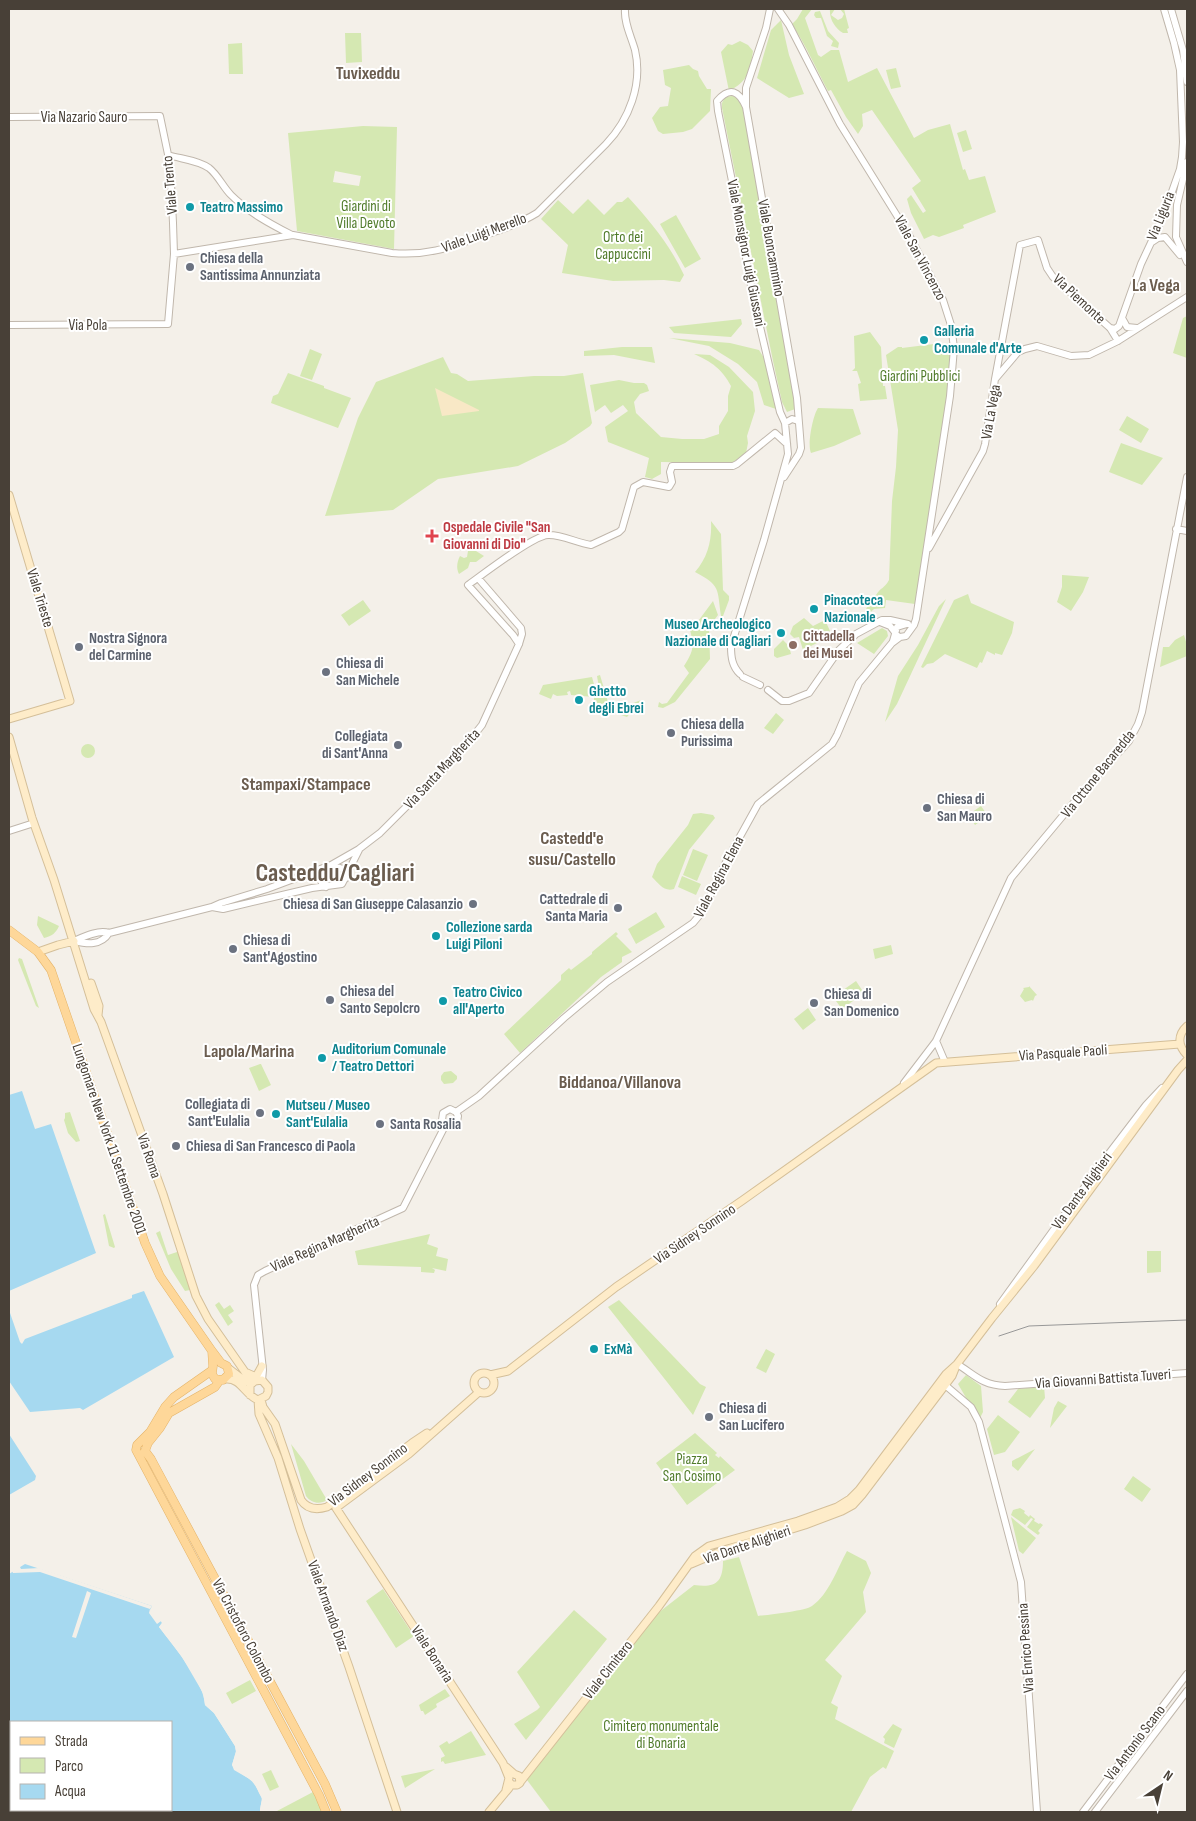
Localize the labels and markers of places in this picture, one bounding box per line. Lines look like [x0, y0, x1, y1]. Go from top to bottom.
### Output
place label: Teatro Massimo [200, 198, 283, 217]
marker: Teatro Massimo [184, 201, 196, 213]
place label: Chiesa della Santissima Annunziata [200, 249, 320, 285]
marker: Chiesa della Santissima Annunziata [184, 261, 196, 273]
place label: Galleria Comunale d'Arte [934, 322, 1022, 358]
marker: Galleria Comunale d'Arte [918, 334, 930, 346]
place label: Ospedale Civile "San Giovanni di Dio" [443, 518, 551, 554]
marker: Ospedale Civile "San Giovanni di Dio" [425, 529, 439, 543]
place label: Pinacoteca Nazionale [824, 591, 883, 627]
marker: Pinacoteca Nazionale [808, 603, 820, 615]
place label: Museo Archeologico Nazionale di Cagliari [664, 615, 771, 651]
marker: Museo Archeologico Nazionale di Cagliari [775, 627, 787, 639]
place label: Cittadella dei Musei [803, 627, 855, 663]
place label: Nostra Signora del Carmine [89, 629, 167, 665]
marker: Cittadella dei Musei [787, 639, 799, 651]
marker: Nostra Signora del Carmine [73, 641, 85, 653]
place label: Chiesa di San Michele [336, 654, 399, 690]
marker: Chiesa di San Michele [320, 666, 332, 678]
place label: Ghetto degli Ebrei [589, 682, 644, 718]
marker: Ghetto degli Ebrei [573, 694, 585, 706]
place label: Chiesa della Purissima [681, 715, 744, 751]
place label: Collegiata di Sant'Anna [322, 727, 388, 763]
marker: Chiesa della Purissima [665, 727, 677, 739]
marker: Collegiata di Sant'Anna [392, 739, 404, 751]
place label: Chiesa di San Mauro [937, 790, 992, 826]
marker: Chiesa di San Mauro [921, 802, 933, 814]
place label: Cattedrale di Santa Maria [540, 890, 608, 926]
place label: Chiesa di San Giuseppe Calasanzio [283, 895, 463, 914]
marker: Chiesa di San Giuseppe Calasanzio [467, 898, 479, 910]
marker: Cattedrale di Santa Maria [612, 902, 624, 914]
place label: Collezione sarda Luigi Piloni [446, 918, 532, 954]
marker: Collezione sarda Luigi Piloni [430, 930, 442, 942]
place label: Chiesa di Sant'Agostino [243, 931, 317, 967]
marker: Chiesa di Sant'Agostino [227, 943, 239, 955]
place label: Chiesa del Santo Sepolcro [340, 982, 420, 1018]
place label: Teatro Civico all'Aperto [453, 983, 522, 1019]
place label: Chiesa di San Domenico [824, 985, 899, 1021]
marker: Chiesa del Santo Sepolcro [324, 994, 336, 1006]
marker: Teatro Civico all'Aperto [437, 995, 449, 1007]
marker: Chiesa di San Domenico [808, 997, 820, 1009]
place label: Auditorium Comunale / Teatro Dettori [331, 1040, 446, 1076]
marker: Auditorium Comunale / Teatro Dettori [316, 1052, 328, 1064]
place label: Collegiata di Sant'Eulalia [185, 1095, 250, 1131]
place label: Mutseu / Museo Sant'Eulalia [286, 1096, 370, 1132]
marker: Collegiata di Sant'Eulalia [254, 1107, 266, 1119]
marker: Mutseu / Museo Sant'Eulalia [270, 1108, 282, 1120]
place label: Santa Rosalia [390, 1115, 461, 1134]
marker: Santa Rosalia [374, 1118, 386, 1130]
place label: Chiesa di San Francesco di Paola [186, 1137, 355, 1156]
marker: Chiesa di San Francesco di Paola [170, 1140, 182, 1152]
place label: ExMà [604, 1340, 632, 1359]
marker: ExMà [588, 1343, 600, 1355]
place label: Chiesa di San Lucifero [719, 1399, 785, 1435]
marker: Chiesa di San Lucifero [703, 1411, 715, 1423]

